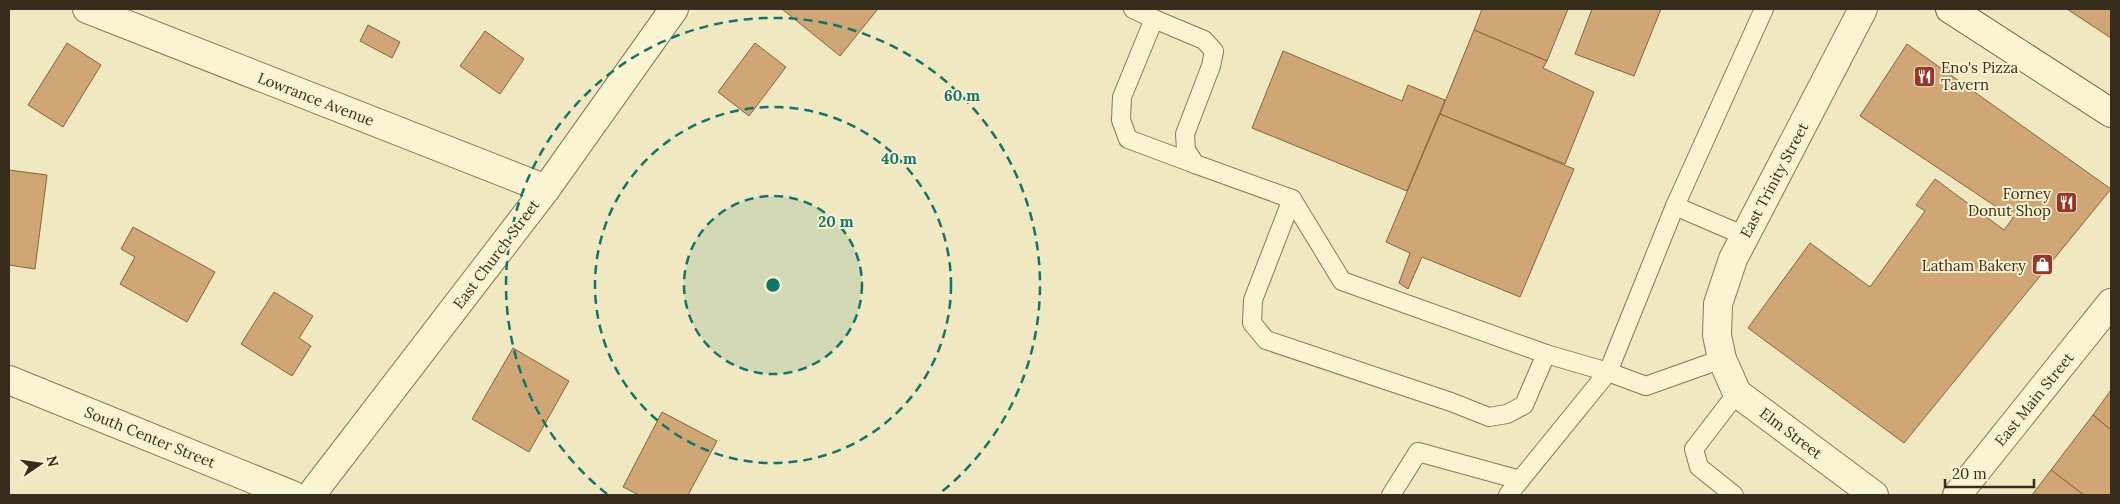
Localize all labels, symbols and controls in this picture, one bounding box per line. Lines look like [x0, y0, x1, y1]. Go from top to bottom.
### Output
place label: Eno's Pizza Tavern [1941, 58, 2019, 94]
restaurant icon: Eno's Pizza Tavern [1913, 64, 1937, 88]
street label: Lowrance Avenue [255, 68, 377, 130]
text: 60 m [944, 86, 980, 105]
street label: East Trinity Street [1736, 119, 1812, 241]
text: 40 m [881, 149, 917, 168]
place label: Forney Donut Shop [1968, 184, 2051, 220]
restaurant icon: Forney Donut Shop [2055, 190, 2079, 214]
street label: East Church Street [449, 195, 543, 312]
text: 20 m [818, 212, 854, 231]
shop icon: Latham Bakery [2030, 253, 2054, 277]
place label: Latham Bakery [1922, 256, 2026, 275]
centre of rings [764, 276, 782, 294]
street label: East Main Street [1990, 348, 2078, 450]
street label: South Center Street [82, 402, 218, 472]
street label: Elm Street [1756, 403, 1826, 463]
north arrow [15, 439, 65, 489]
text: N [43, 454, 63, 469]
scale bar [1945, 456, 2034, 488]
text: 20 m [1952, 464, 1987, 483]

